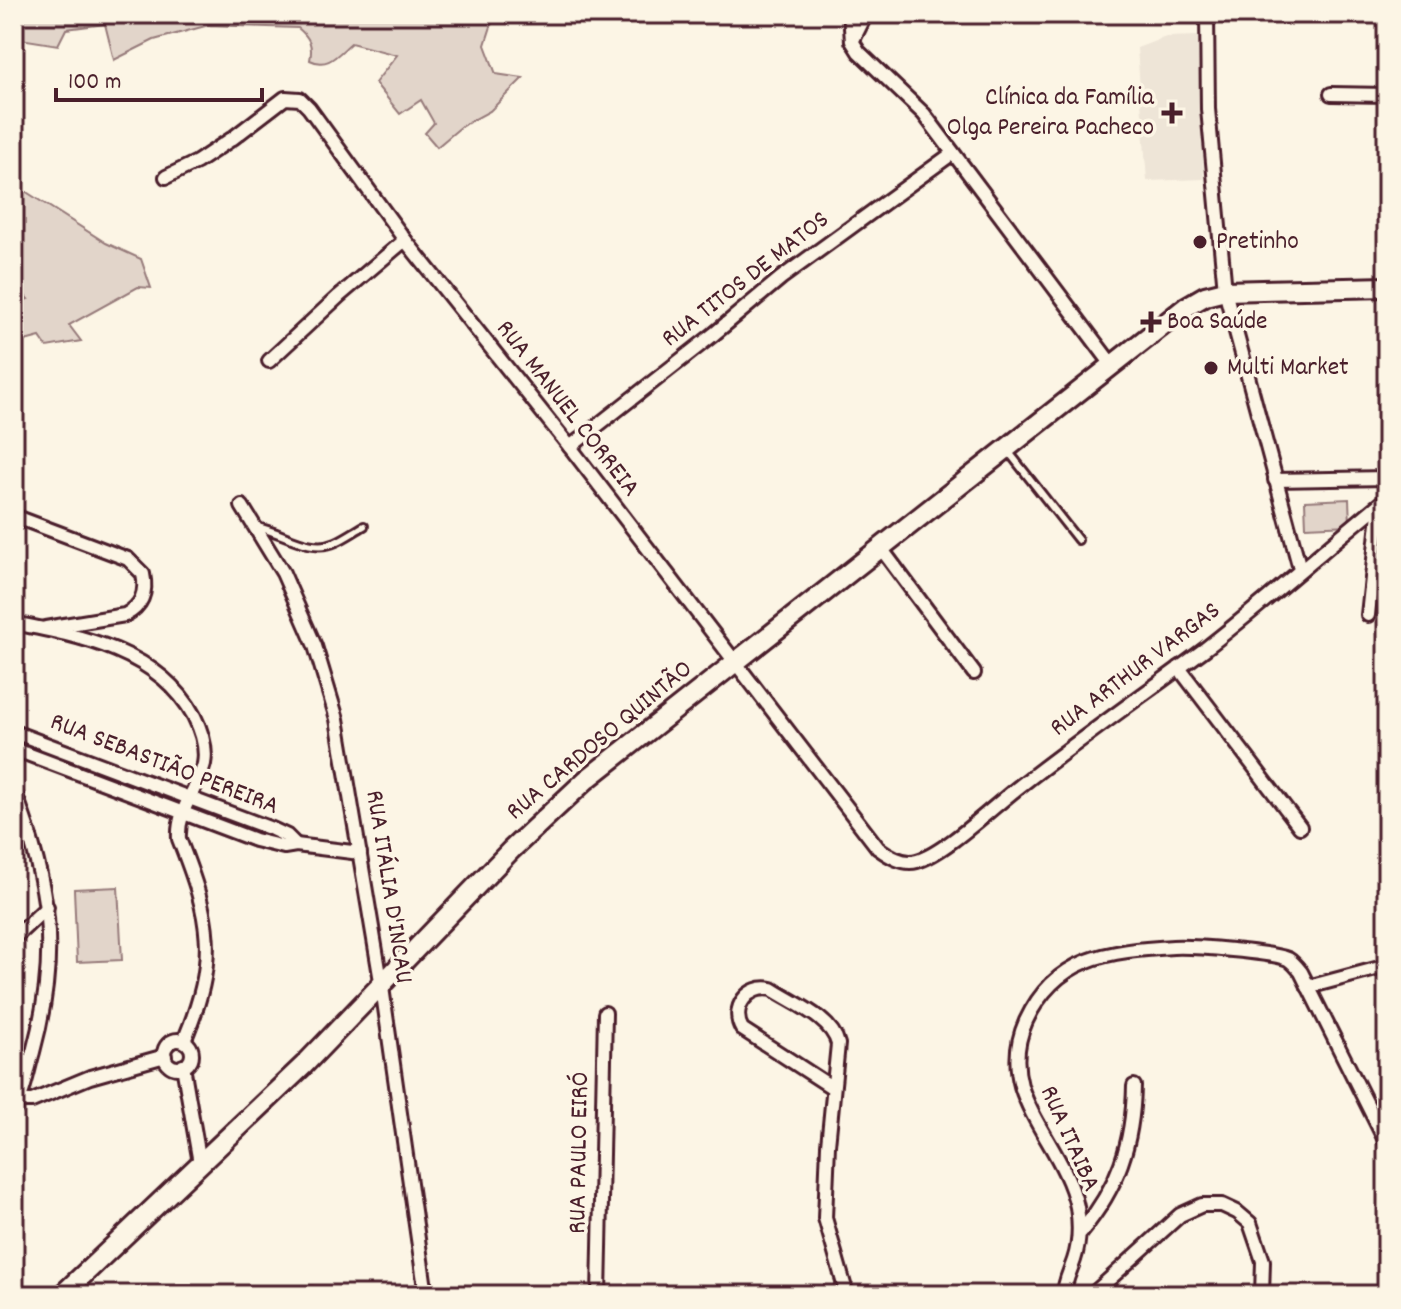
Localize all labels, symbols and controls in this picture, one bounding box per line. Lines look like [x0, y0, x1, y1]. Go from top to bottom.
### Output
scale bar [56, 52, 262, 102]
text: 100 m [68, 66, 121, 100]
place label: Clínica da Família Olga Pereira Pacheco [947, 80, 1155, 147]
marker: Clínica da Família Olga Pereira Pacheco [1161, 102, 1183, 124]
street label: RUA TITOS DE MATOS [654, 203, 838, 357]
place label: Pretinho [1216, 224, 1299, 261]
marker: Pretinho [1191, 233, 1209, 251]
place label: Boa Saúde [1167, 304, 1268, 341]
street label: RUA MANUEL CORREIA [486, 313, 648, 505]
marker: Boa Saúde [1142, 313, 1160, 331]
place label: Multi Market [1227, 350, 1349, 387]
marker: Multi Market [1202, 359, 1220, 377]
street label: RUA ARTHUR VARGAS [1043, 593, 1229, 747]
street label: RUA CARDOSO QUINTÃO [499, 652, 701, 830]
street label: RUA SEBASTIÃO PEREIRA [44, 704, 284, 826]
street label: RUA ITÁLIA D'INCAU [354, 788, 422, 986]
street label: RUA PAULO EIRÓ [560, 1072, 600, 1234]
street label: RUA ITAIBA [1029, 1080, 1109, 1198]

